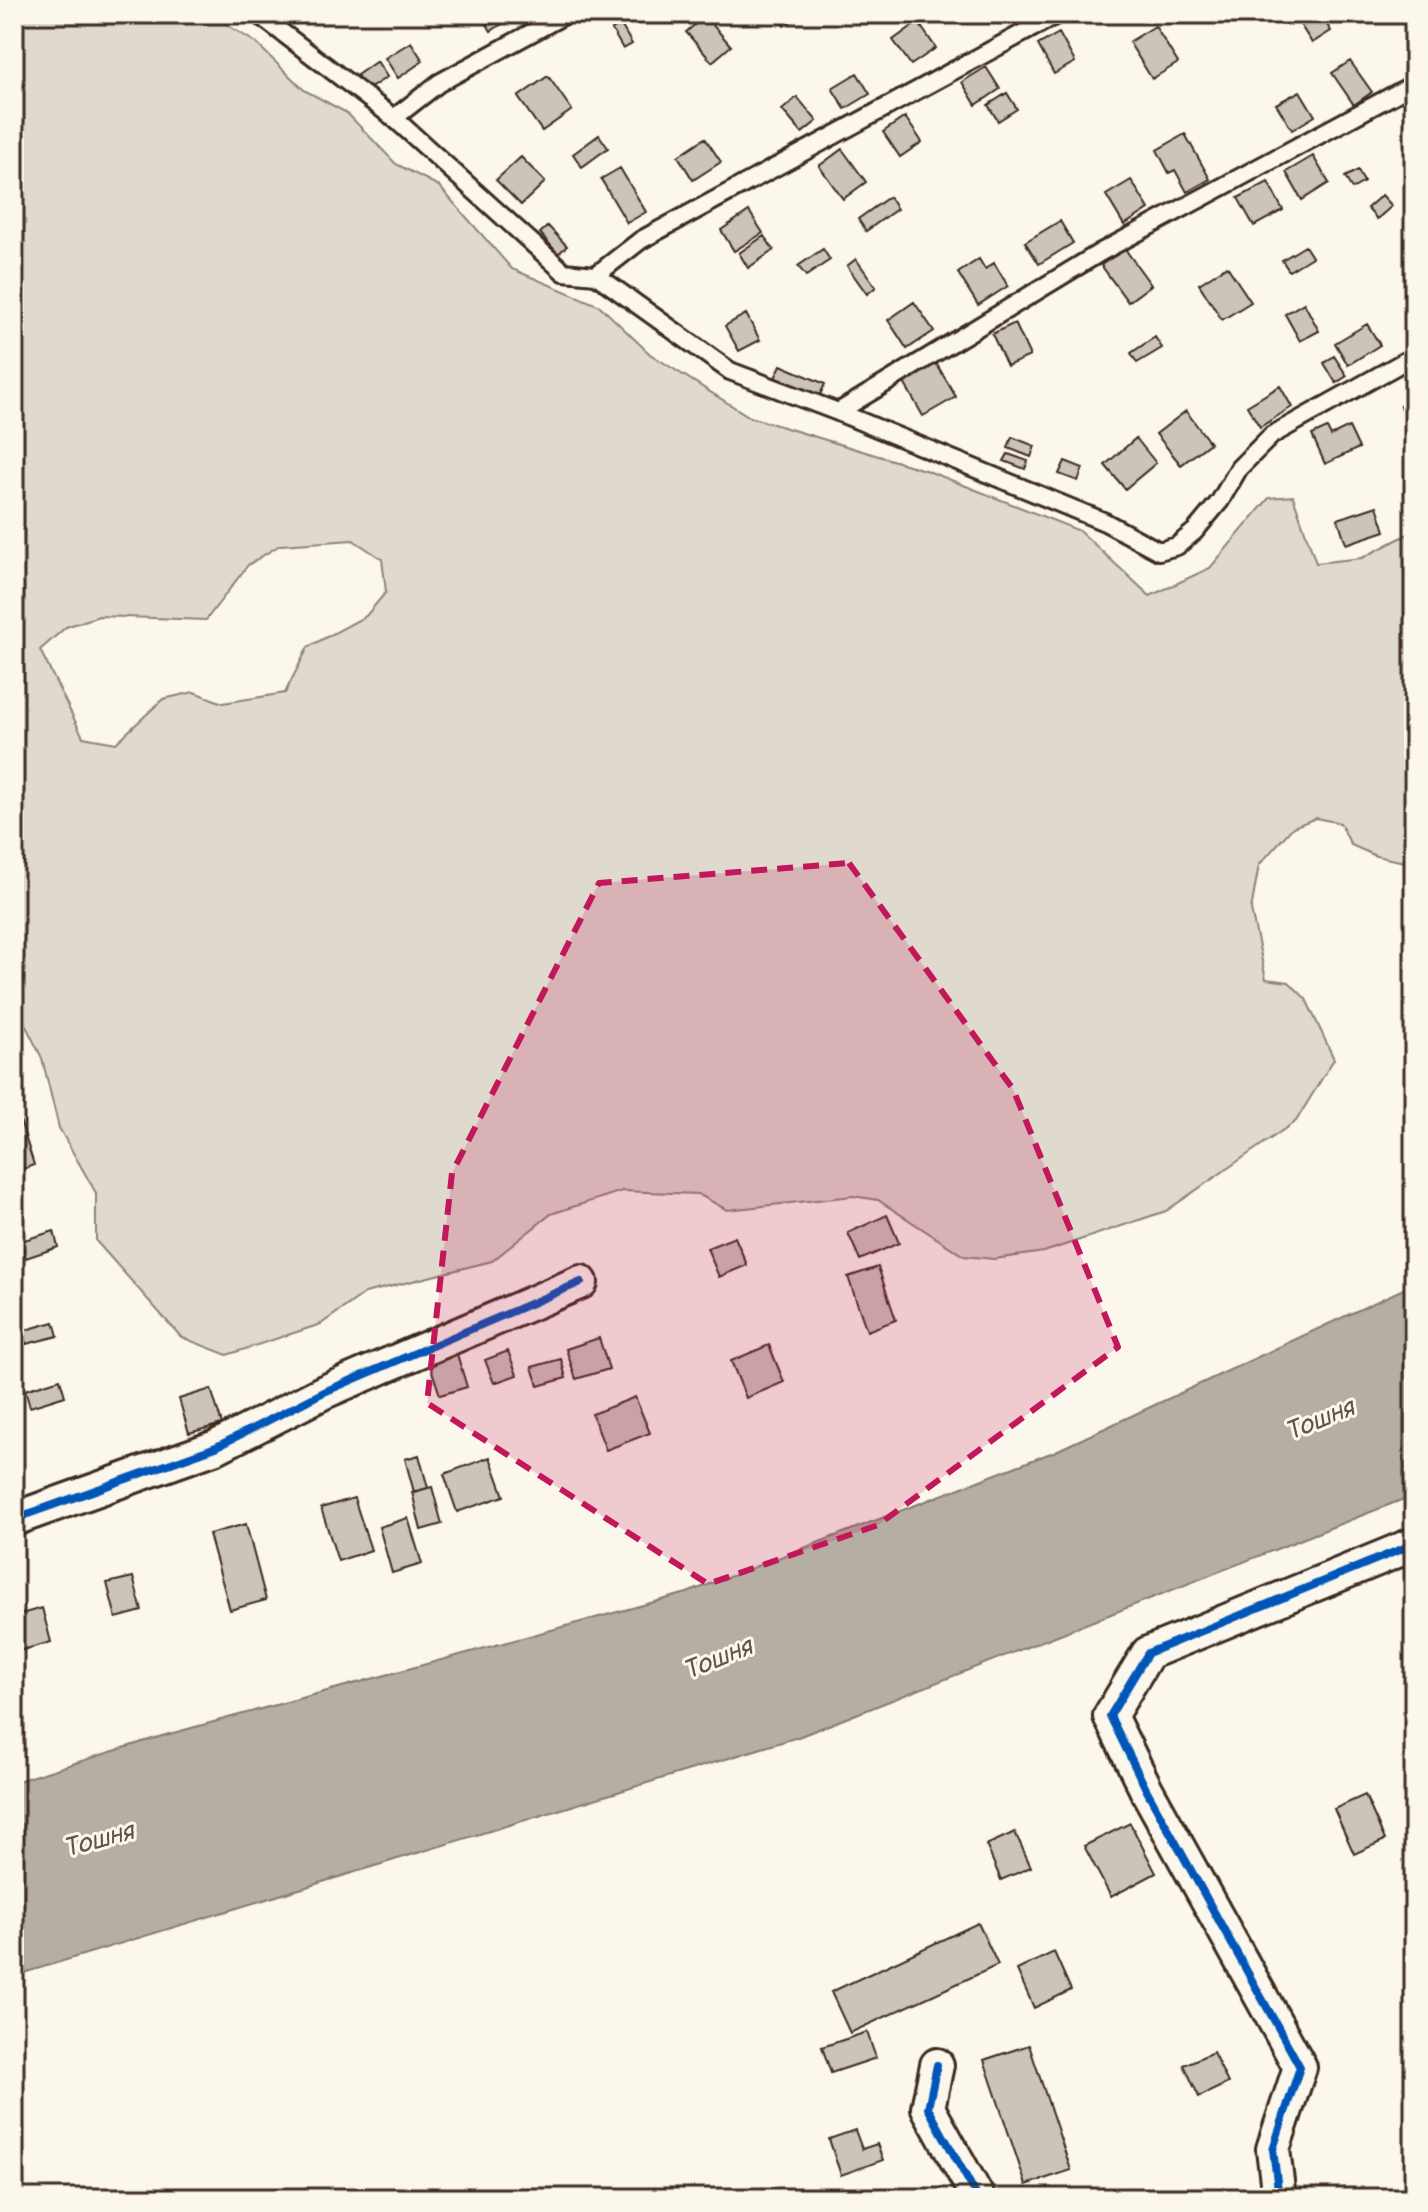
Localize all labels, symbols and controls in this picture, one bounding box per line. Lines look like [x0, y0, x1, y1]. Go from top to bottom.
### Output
water label: Тошня [1280, 1391, 1361, 1448]
water label: Тошня [678, 1630, 759, 1687]
water label: Тошня [59, 1814, 140, 1865]

